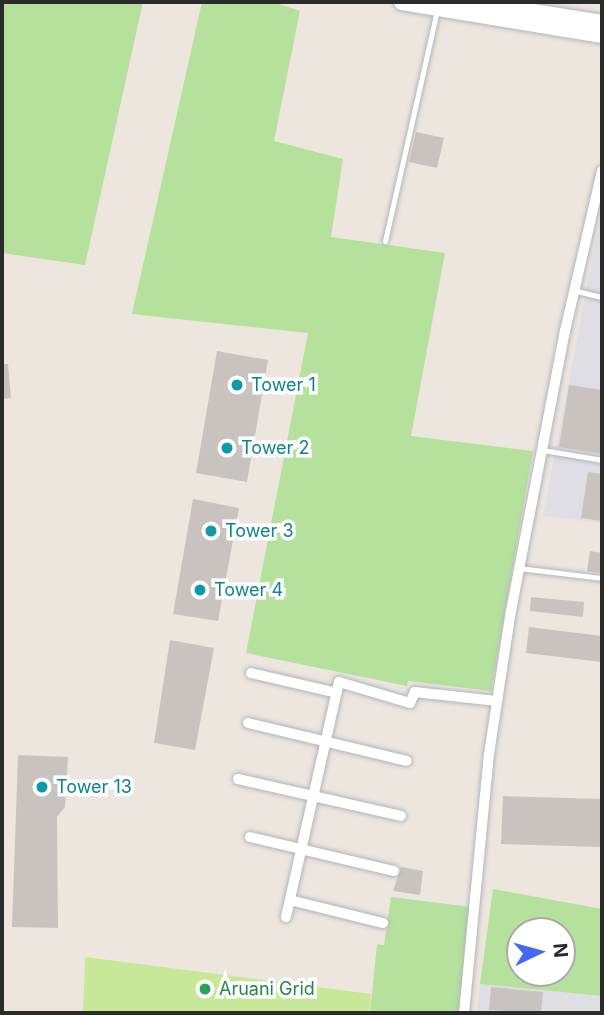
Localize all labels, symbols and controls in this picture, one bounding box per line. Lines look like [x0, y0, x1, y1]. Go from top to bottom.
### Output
place label: Tower 1 [251, 374, 316, 396]
marker: Tower 1 [229, 377, 245, 393]
place label: Tower 2 [241, 437, 309, 459]
marker: Tower 2 [219, 440, 235, 456]
place label: Tower 3 [225, 520, 294, 542]
marker: Tower 3 [203, 523, 219, 539]
place label: Tower 4 [214, 579, 283, 601]
marker: Tower 4 [192, 582, 208, 598]
place label: Tower 13 [56, 776, 132, 798]
marker: Tower 13 [34, 779, 50, 795]
north arrow [506, 917, 576, 987]
text: N [548, 942, 573, 959]
place label: Aruani Grid [219, 978, 315, 1000]
marker: Aruani Grid [197, 981, 213, 997]

